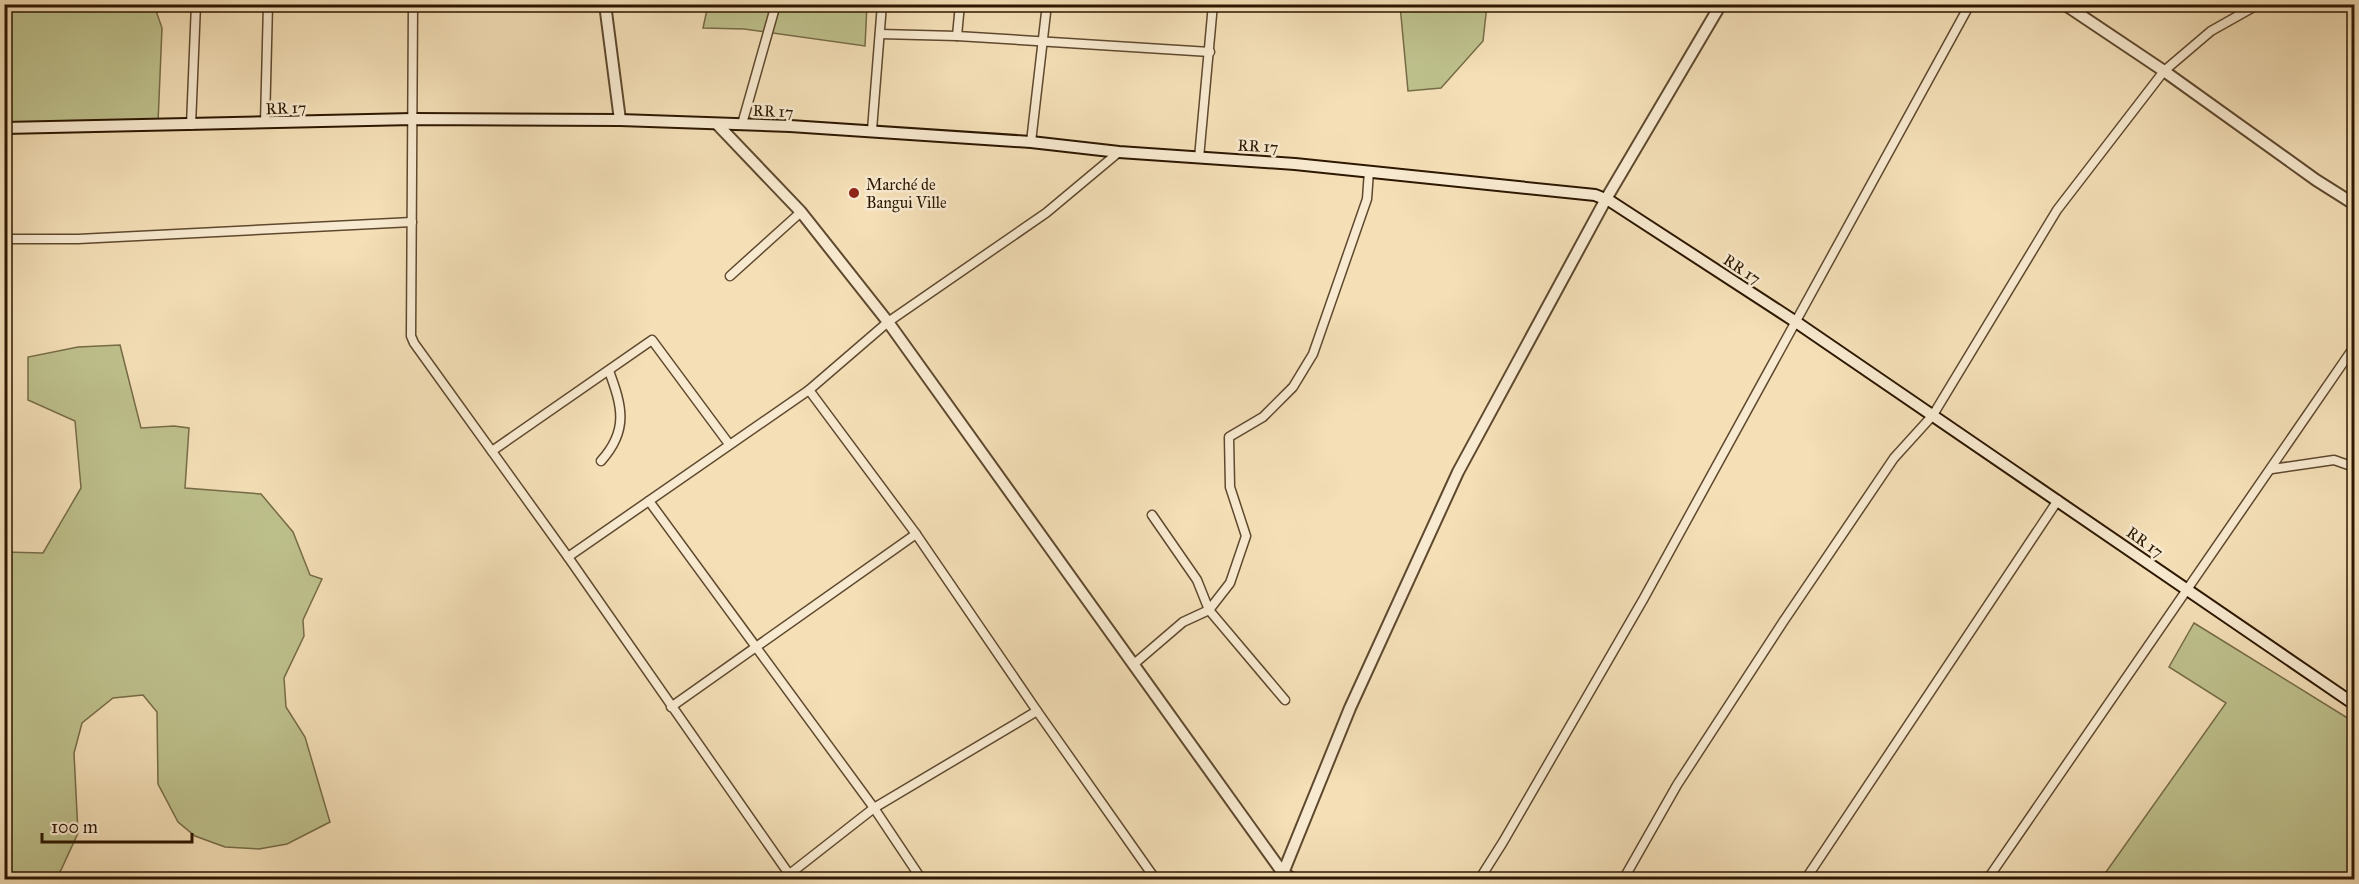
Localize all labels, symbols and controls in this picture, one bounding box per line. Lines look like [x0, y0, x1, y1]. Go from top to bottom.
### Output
street label: RR 17 [265, 98, 307, 118]
street label: RR 17 [752, 101, 794, 121]
street label: RR 17 [1237, 135, 1279, 157]
place label: Marché de Bangui Ville [866, 175, 947, 213]
marker: Marché de Bangui Ville [847, 186, 861, 200]
street label: RR 17 [1720, 250, 1764, 288]
street label: RR 17 [2123, 523, 2167, 561]
scale bar [42, 806, 192, 844]
text: 100 m [51, 816, 98, 838]

